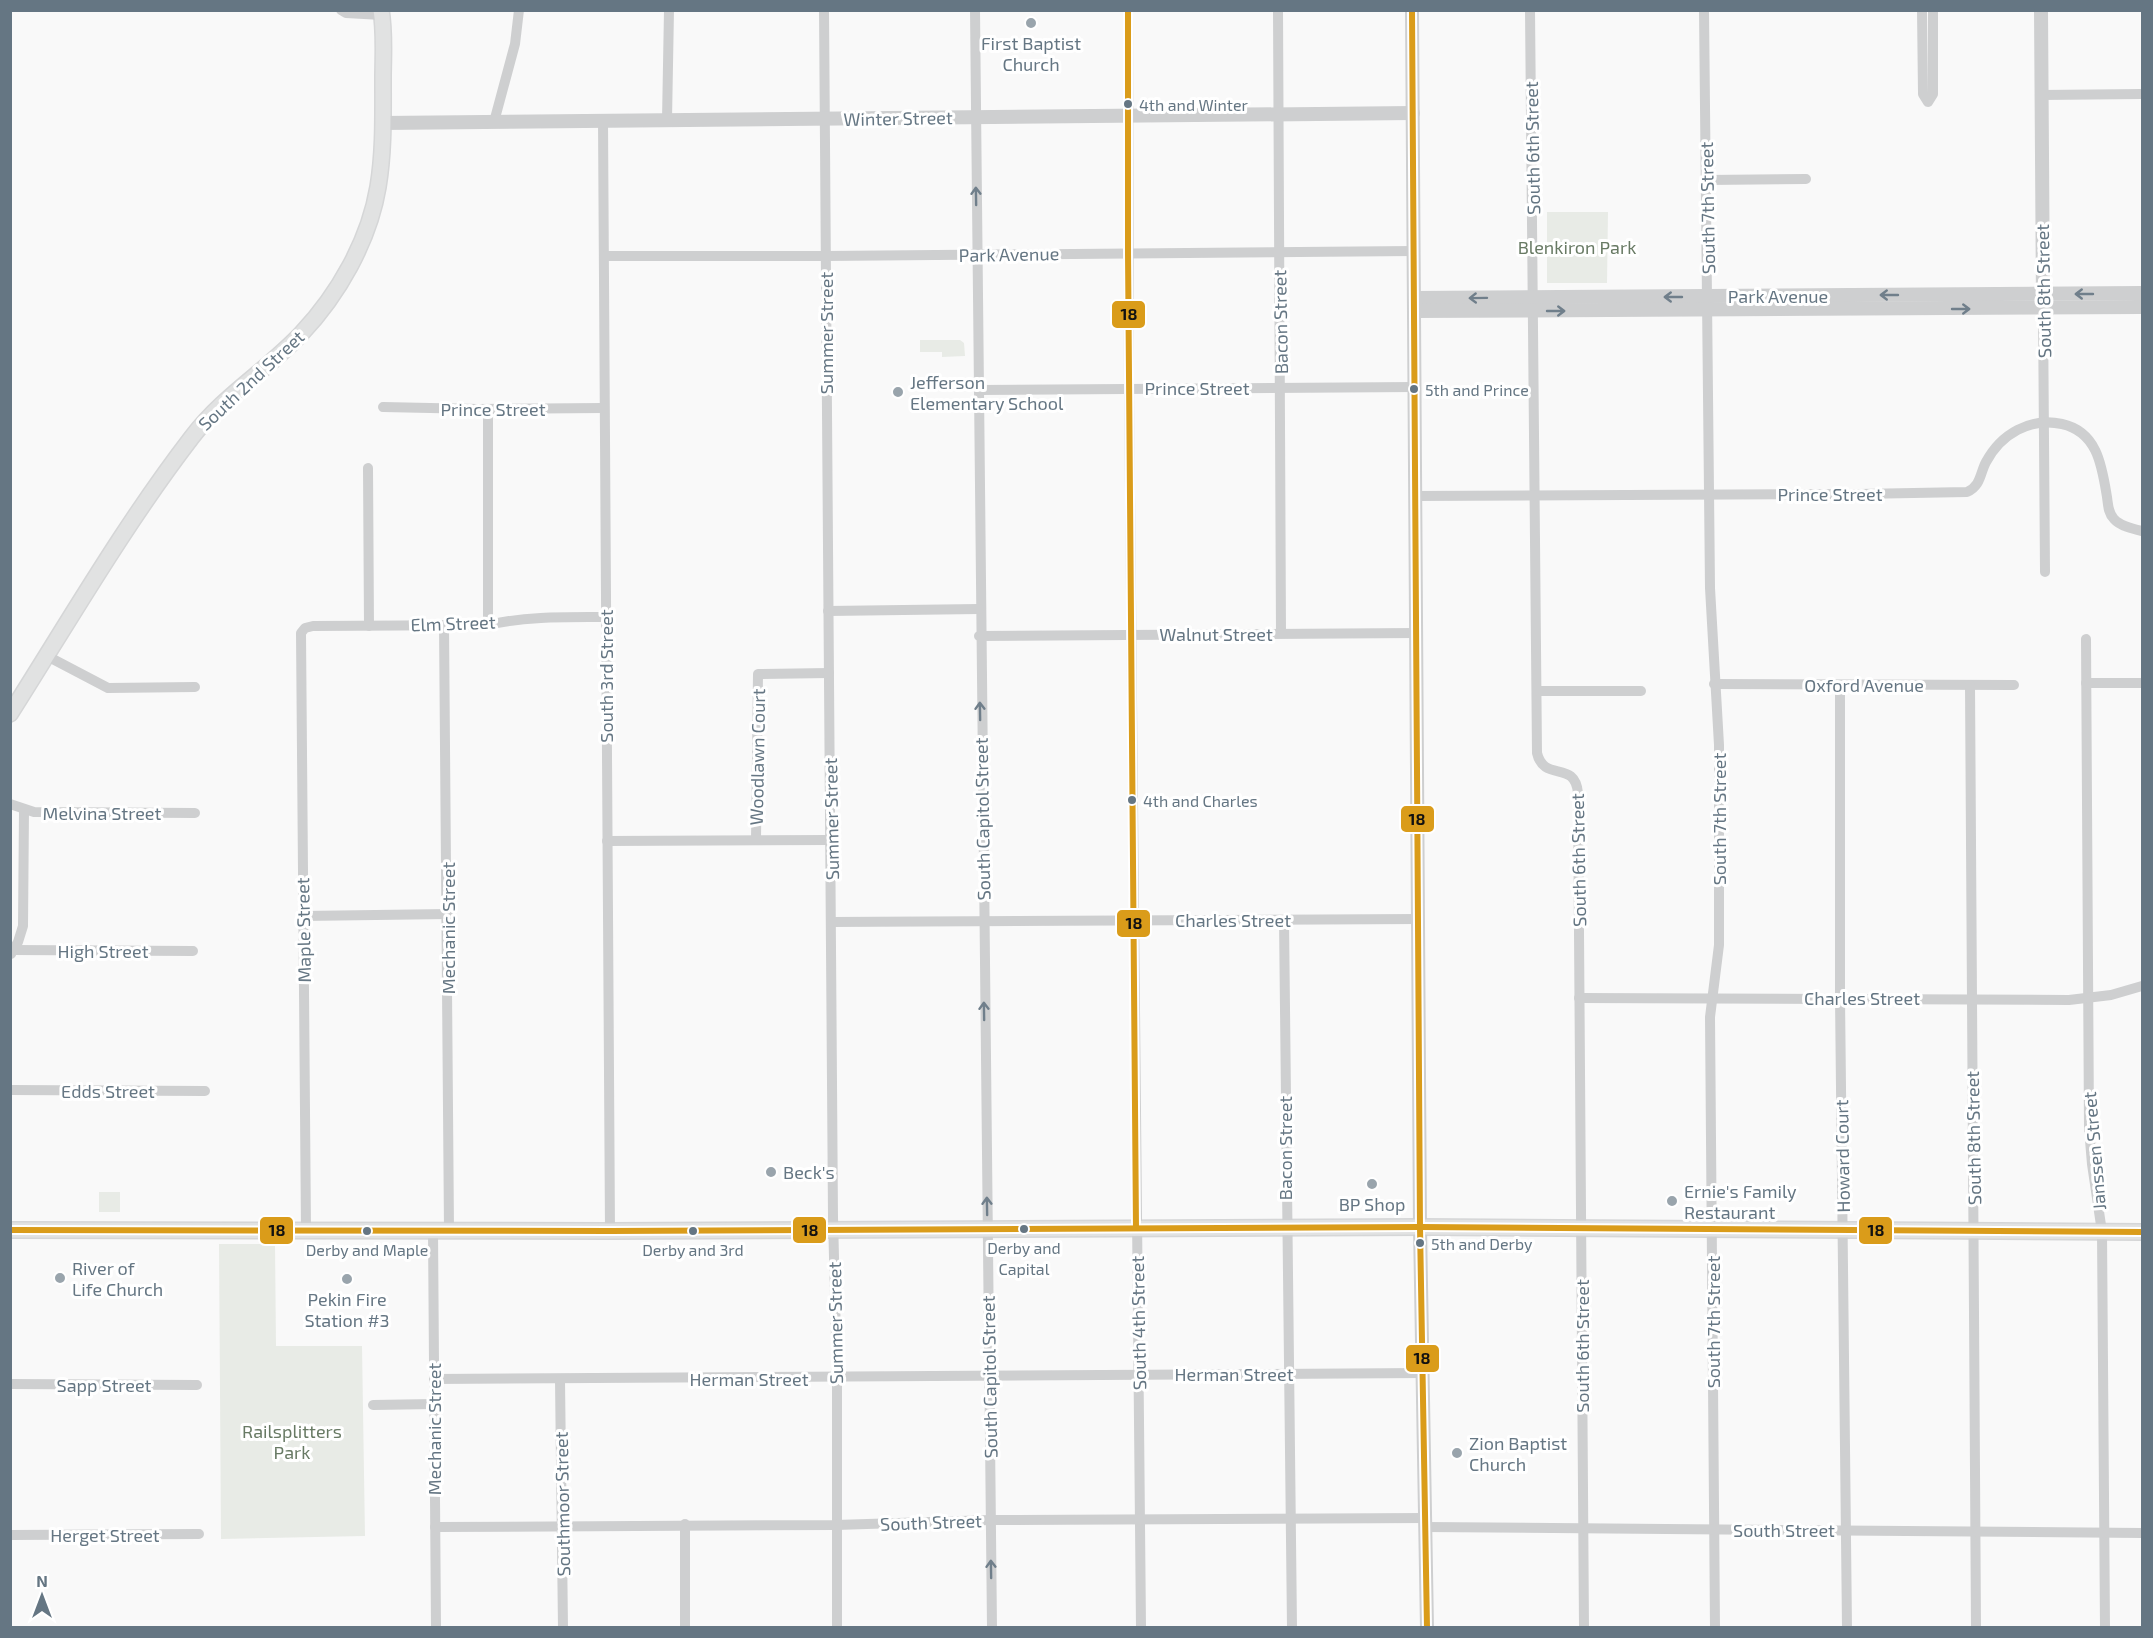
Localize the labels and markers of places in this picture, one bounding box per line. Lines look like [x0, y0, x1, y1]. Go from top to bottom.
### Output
marker: First Baptist Church [1024, 16, 1038, 30]
place label: First Baptist Church [981, 32, 1081, 75]
place label: 4th and Winter [1139, 95, 1249, 114]
marker: 4th and Winter [1122, 98, 1134, 110]
place label: Jefferson Elementary School [910, 371, 1064, 414]
place label: 5th and Prince [1425, 380, 1529, 399]
marker: 5th and Prince [1408, 383, 1420, 395]
marker: Jefferson Elementary School [891, 385, 905, 399]
place label: 4th and Charles [1143, 791, 1258, 810]
marker: 4th and Charles [1126, 794, 1138, 806]
place label: Beck's [783, 1161, 835, 1183]
marker: Beck's [764, 1165, 778, 1179]
marker: BP Shop [1365, 1177, 1379, 1191]
place label: Ernie's Family Restaurant [1684, 1180, 1797, 1223]
place label: BP Shop [1339, 1193, 1405, 1215]
marker: Ernie's Family Restaurant [1665, 1194, 1679, 1208]
marker: Derby and Capital [1018, 1223, 1030, 1235]
marker: Derby and Maple [361, 1225, 373, 1237]
marker: Derby and 3rd [687, 1225, 699, 1237]
place label: 5th and Derby [1431, 1234, 1533, 1253]
marker: 5th and Derby [1414, 1237, 1426, 1249]
place label: Derby and Capital [987, 1238, 1061, 1278]
place label: Derby and Maple [306, 1240, 428, 1259]
place label: Derby and 3rd [642, 1240, 744, 1259]
place label: River of Life Church [72, 1257, 163, 1300]
marker: River of Life Church [53, 1271, 67, 1285]
marker: Pekin Fire Station #3 [340, 1272, 354, 1286]
place label: Pekin Fire Station #3 [304, 1288, 390, 1331]
place label: Zion Baptist Church [1469, 1432, 1567, 1475]
marker: Zion Baptist Church [1450, 1446, 1464, 1460]

